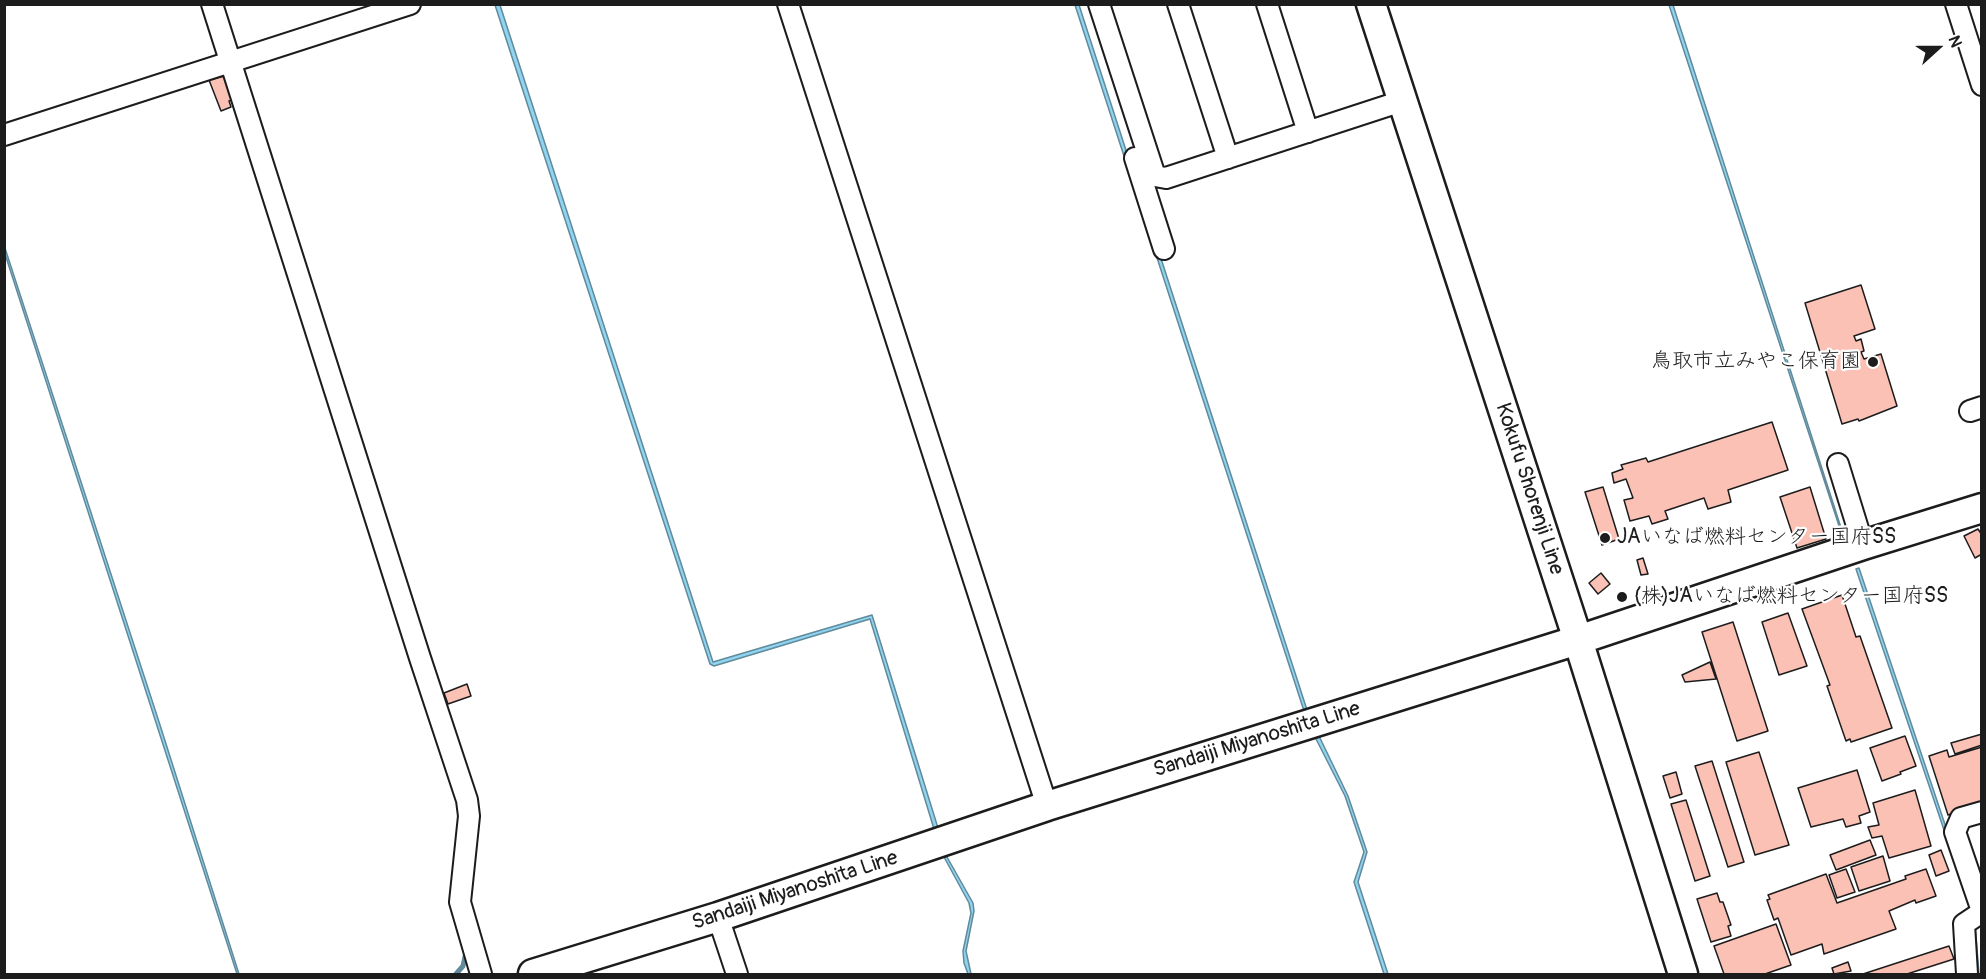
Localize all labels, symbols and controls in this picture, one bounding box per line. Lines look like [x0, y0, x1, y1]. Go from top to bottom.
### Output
north arrow [1908, 18, 1968, 78]
text: N [1944, 33, 1966, 50]
place label: 鳥取市立みやこ保育園 [1651, 349, 1861, 375]
marker: 鳥取市立みやこ保育園 [1866, 355, 1880, 369]
street label: Kokufu Shorenji Line [1489, 400, 1569, 578]
place label: JAいなば燃料センター国府SS [1617, 525, 1896, 551]
marker: JAいなば燃料センター国府SS [1598, 531, 1612, 545]
place label: (株)JAいなば燃料センター国府SS [1634, 584, 1948, 610]
marker: (株)JAいなば燃料センター国府SS [1615, 590, 1629, 604]
street label: Sandaiji Miyanoshita Line [1151, 697, 1363, 783]
street label: Sandaiji Miyanoshita Line [689, 846, 901, 936]

